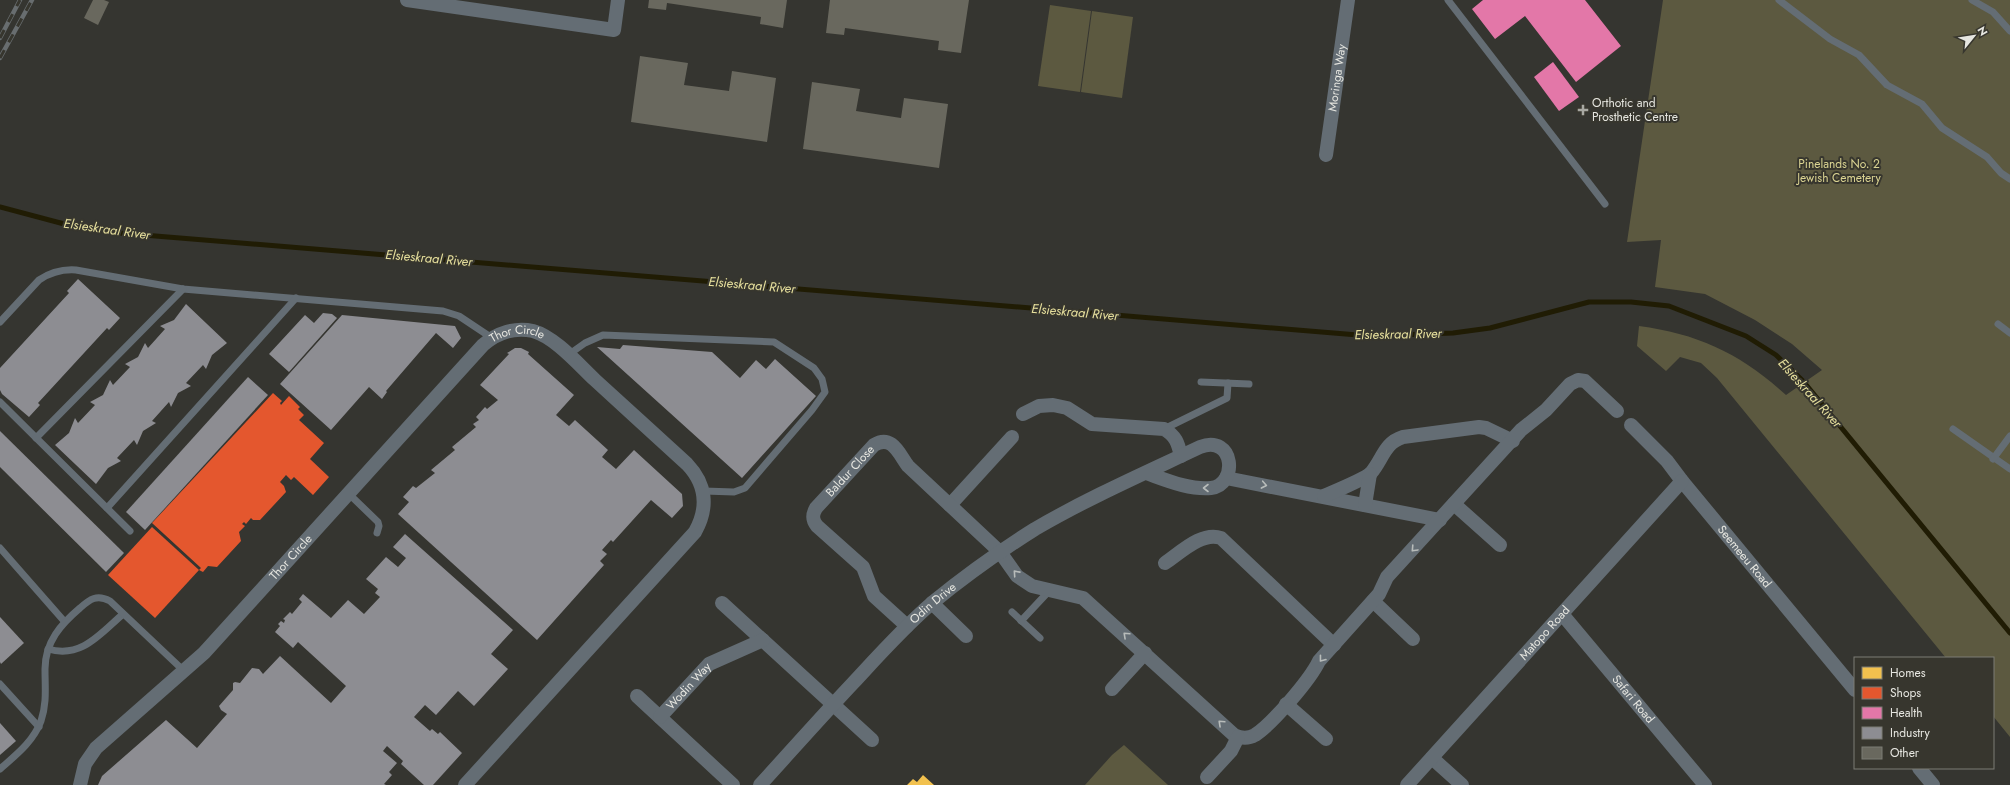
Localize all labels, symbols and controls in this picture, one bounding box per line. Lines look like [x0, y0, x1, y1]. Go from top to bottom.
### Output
north arrow [1954, 16, 1994, 56]
text: N [1974, 23, 1992, 39]
street label: Moringa Way [1323, 42, 1351, 113]
place label: Orthotic and Prosthetic Centre [1592, 94, 1678, 126]
marker: Orthotic and Prosthetic Centre [1577, 104, 1589, 116]
park label: Pinelands No. 2 Jewish Cemetery [1795, 155, 1882, 187]
water label: Elsieskraal River [62, 214, 152, 245]
water label: Elsieskraal River [385, 245, 474, 271]
water label: Elsieskraal River [708, 272, 797, 298]
water label: Elsieskraal River [1031, 299, 1120, 325]
street label: Thor Circle [486, 321, 548, 347]
water label: Elsieskraal River [1354, 324, 1443, 344]
water label: Elsieskraal River [1774, 354, 1847, 432]
street label: Baldur Close [822, 441, 879, 501]
one-way arrow [1261, 480, 1267, 489]
one-way arrow [1203, 484, 1209, 492]
street label: Seemeeu Road [1713, 521, 1776, 592]
street label: Thor Circle [265, 530, 316, 584]
one-way arrow [1411, 544, 1418, 551]
one-way arrow [1013, 570, 1021, 578]
street label: Odin Drive [905, 578, 960, 628]
street label: Matopo Road [1515, 602, 1574, 664]
one-way arrow [1123, 633, 1130, 640]
one-way arrow [1320, 654, 1327, 661]
legend [1854, 657, 1994, 769]
street label: Wodin Way [662, 658, 716, 714]
text: Homes [1890, 664, 1926, 682]
street label: Safari Road [1608, 671, 1659, 727]
text: Shops [1890, 684, 1921, 702]
text: Health [1890, 704, 1922, 722]
one-way arrow [1218, 721, 1226, 728]
text: Industry [1890, 724, 1931, 742]
text: Other [1890, 744, 1920, 762]

